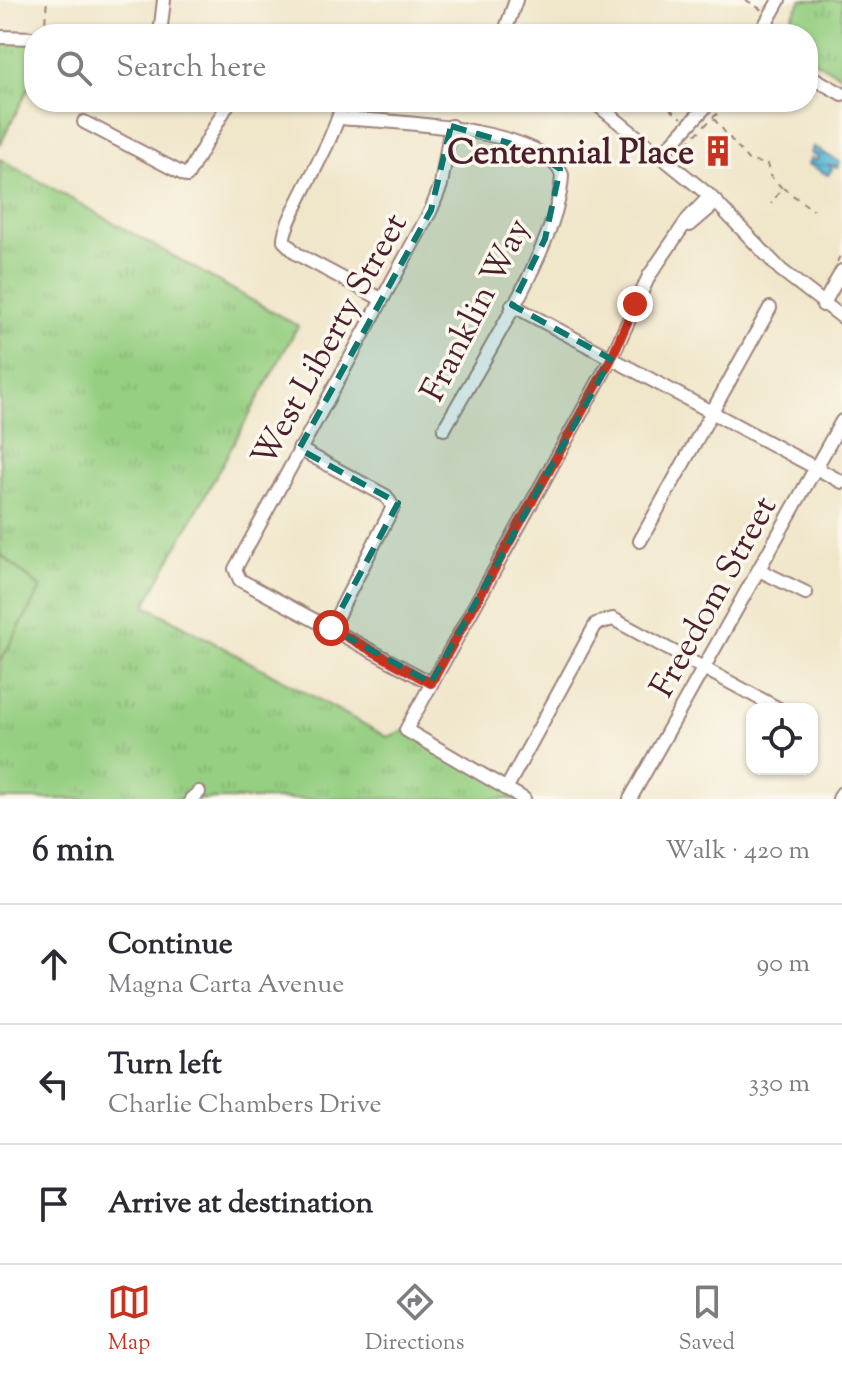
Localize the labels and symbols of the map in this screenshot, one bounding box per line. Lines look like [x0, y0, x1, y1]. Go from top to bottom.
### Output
place label: Centennial Place [447, 130, 694, 179]
building icon: Centennial Place [701, 134, 735, 168]
street label: West Liberty Street [241, 205, 421, 476]
street label: Franklin Way [410, 210, 544, 411]
route end [617, 286, 653, 322]
street label: Freedom Street [639, 488, 791, 707]
route start [313, 610, 349, 646]

